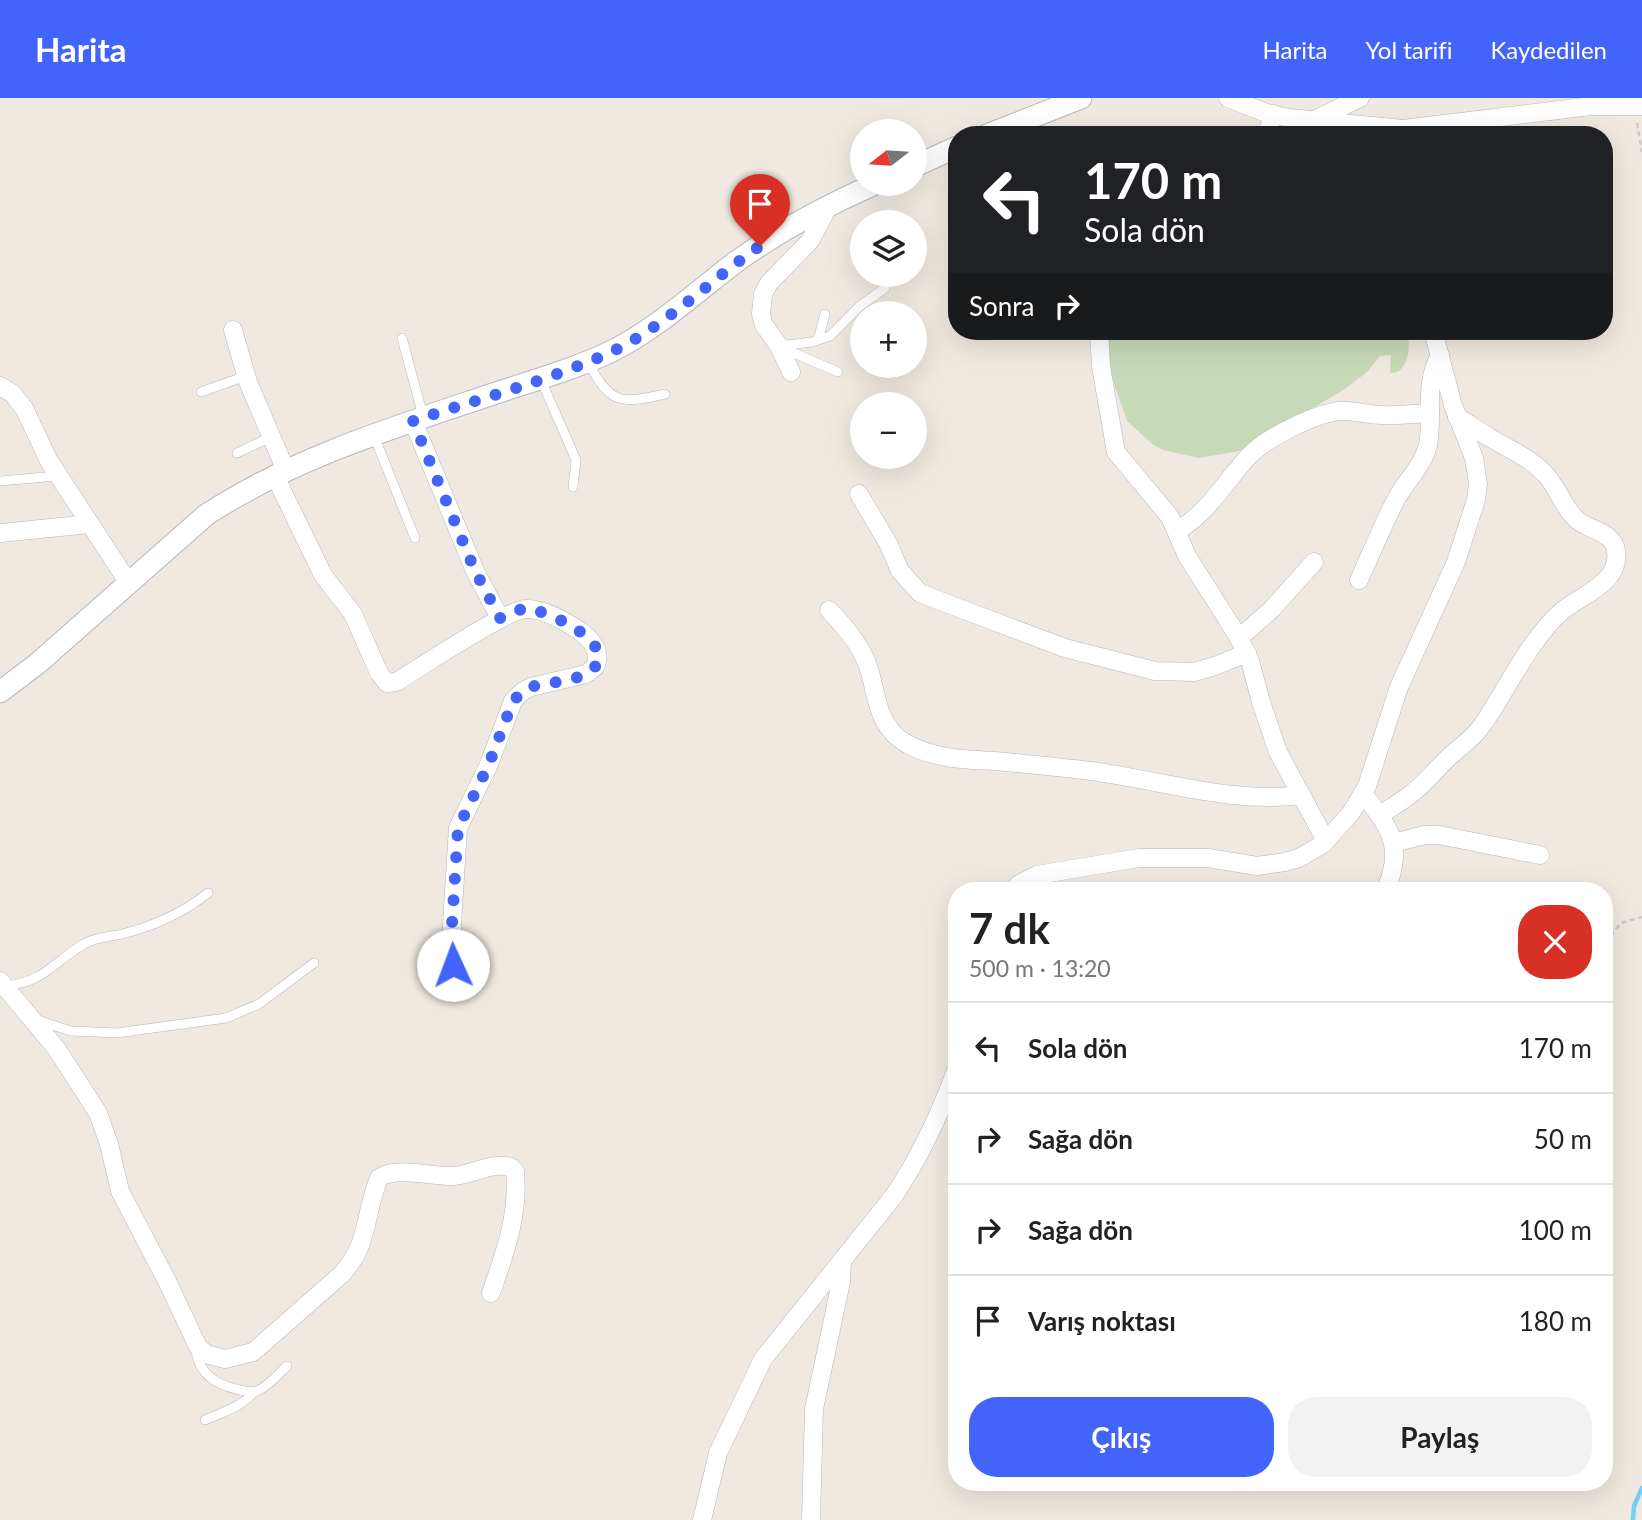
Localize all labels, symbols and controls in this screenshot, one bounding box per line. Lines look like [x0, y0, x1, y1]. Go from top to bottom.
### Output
text: Harita [35, 29, 126, 69]
text: Harita [1263, 35, 1327, 64]
text: Yol tarifi [1365, 35, 1452, 64]
text: Kaydedilen [1490, 35, 1607, 64]
north arrow [850, 119, 928, 196]
map controls [850, 119, 927, 469]
text: 170 m [1084, 151, 1222, 209]
icon: left [969, 154, 1060, 245]
pin [730, 174, 790, 246]
icon: arrive [741, 185, 779, 223]
button: layers [850, 210, 927, 287]
text: Sola dön [1084, 210, 1205, 249]
icon: right [1048, 287, 1086, 325]
text: Sonra [969, 290, 1034, 322]
button: + [850, 301, 927, 378]
button: − [850, 392, 927, 469]
text: 7 dk [969, 903, 1050, 953]
button: close [1518, 905, 1592, 979]
position arrow [416, 928, 490, 1002]
text: 500 m · 13:20 [969, 954, 1111, 982]
icon: left [969, 1029, 1007, 1067]
text: Sola dön [1028, 1032, 1128, 1064]
text: 170 m [1519, 1032, 1592, 1064]
icon: right [969, 1120, 1007, 1158]
text: Sağa dön [1028, 1123, 1133, 1155]
text: 50 m [1534, 1123, 1592, 1155]
icon: right [969, 1211, 1007, 1249]
text: Sağa dön [1028, 1214, 1133, 1246]
text: 100 m [1519, 1214, 1592, 1246]
icon: arrive [969, 1302, 1007, 1340]
text: Varış noktası [1028, 1305, 1176, 1337]
text: 180 m [1519, 1305, 1592, 1337]
button: Çıkış [969, 1397, 1274, 1477]
button: Paylaş [1288, 1397, 1592, 1477]

